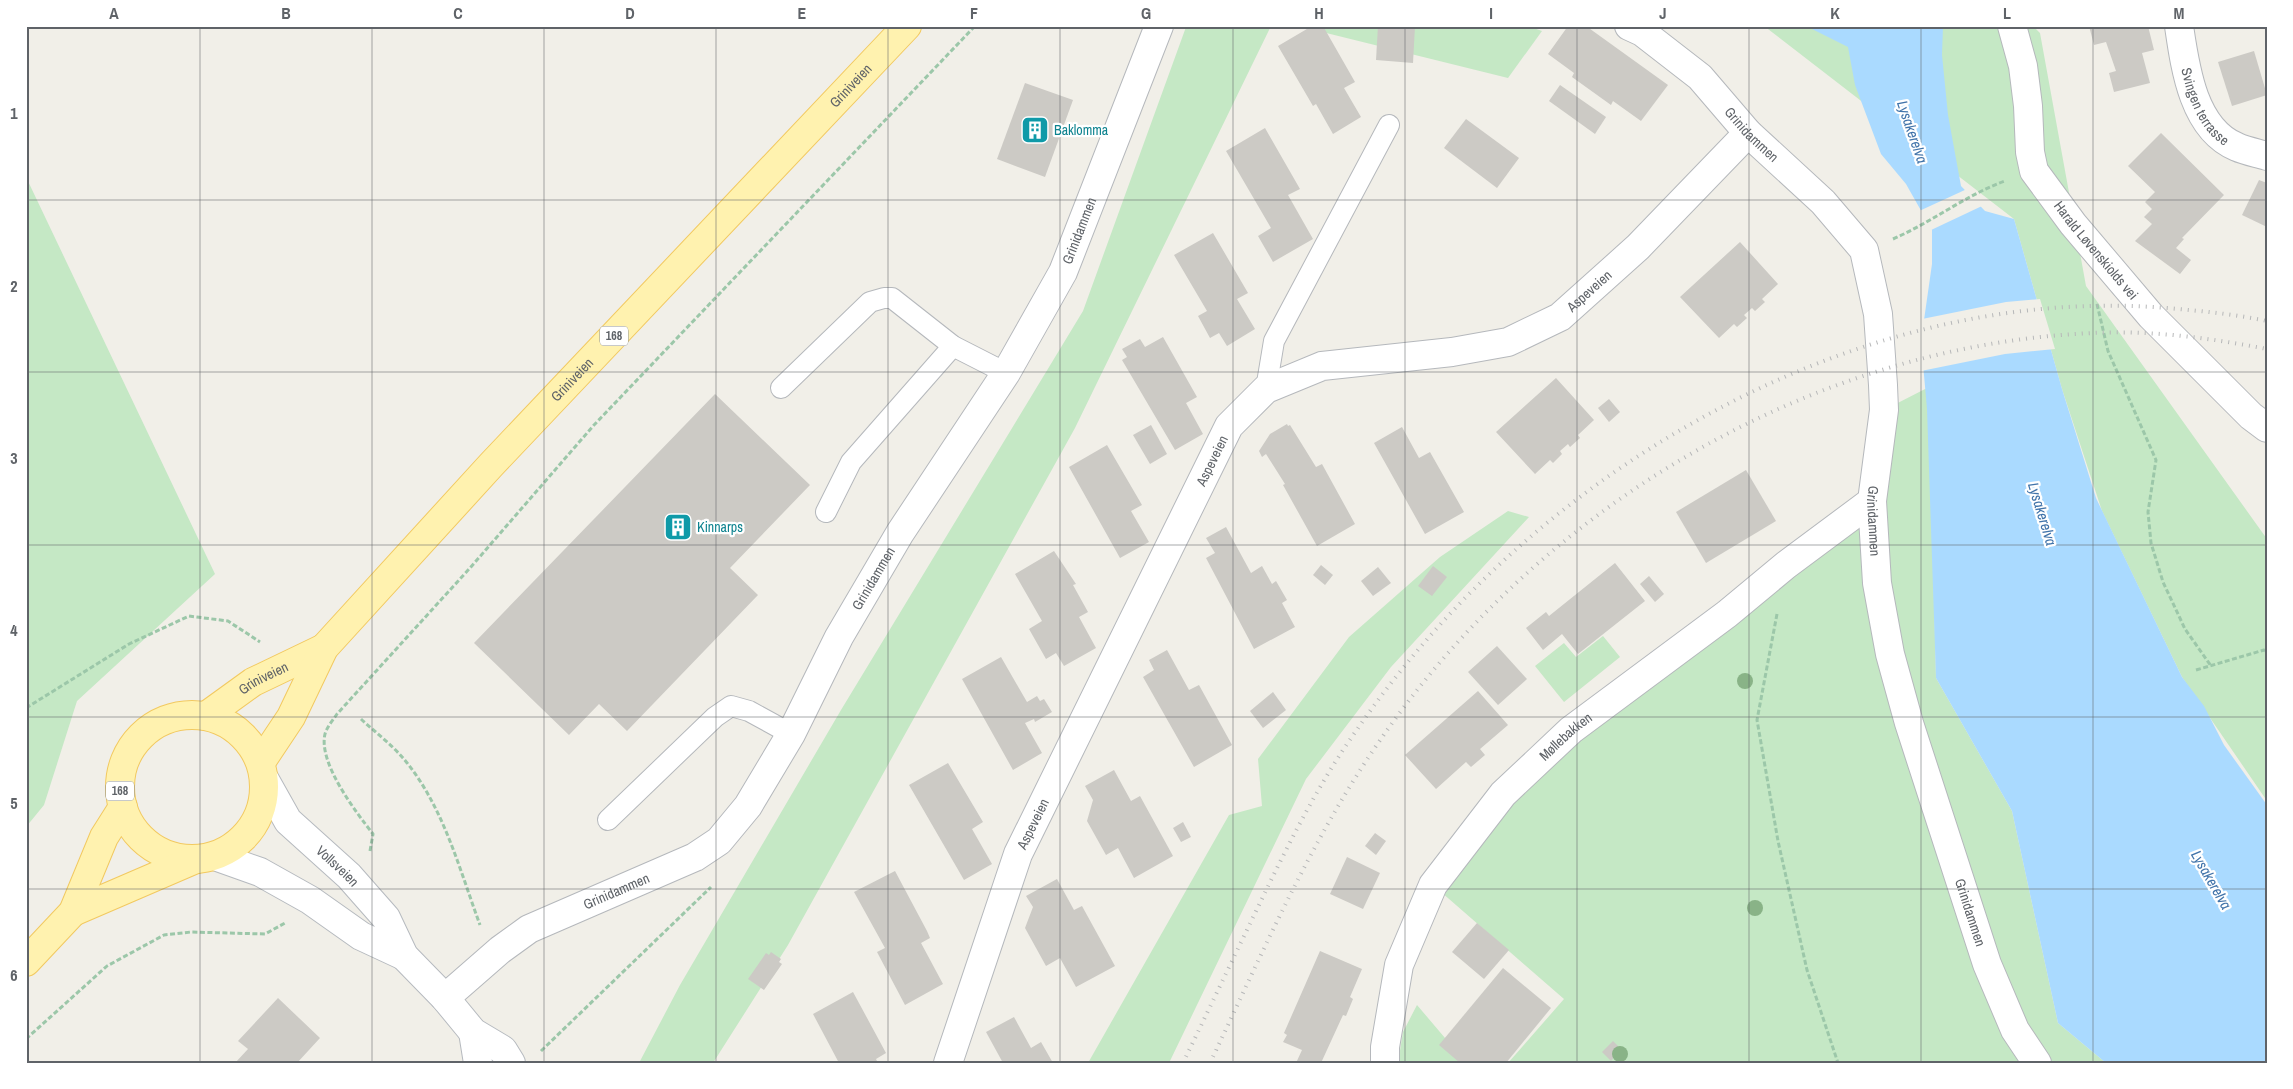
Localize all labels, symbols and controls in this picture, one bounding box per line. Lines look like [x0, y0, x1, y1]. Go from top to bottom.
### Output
text: A [109, 2, 119, 24]
text: B [281, 2, 291, 24]
text: C [453, 2, 463, 24]
text: D [625, 2, 635, 24]
text: E [798, 2, 807, 24]
text: F [970, 2, 978, 24]
text: G [1141, 2, 1151, 24]
text: H [1314, 2, 1324, 24]
text: I [1489, 2, 1493, 24]
text: J [1659, 2, 1667, 24]
text: K [1830, 2, 1840, 24]
text: L [2003, 2, 2011, 24]
text: M [2174, 2, 2185, 24]
street label: Griniveien [826, 60, 876, 111]
street label: Svingen terrasse [2177, 66, 2232, 149]
water label: Lysakerelva [1892, 98, 1933, 166]
text: 1 [10, 102, 18, 124]
street label: Grinidammen [1721, 103, 1783, 166]
building icon: Baklomma [1020, 115, 1050, 145]
place label: Baklomma [1054, 121, 1109, 139]
street label: Grinidammen [1058, 195, 1100, 267]
street label: Harald Løvenskiolds vei [2050, 197, 2142, 303]
street label: Aspeveien [1562, 266, 1615, 316]
text: 2 [10, 275, 18, 297]
road number: 168 [600, 326, 628, 346]
street label: Griniveien [547, 354, 597, 405]
street label: Aspeveien [1191, 432, 1232, 490]
text: 3 [10, 447, 18, 469]
water label: Lysakerelva [2023, 480, 2062, 548]
street label: Grinidammen [1863, 485, 1884, 557]
building icon: Kinnarps [663, 512, 693, 542]
place label: Kinnarps [697, 518, 743, 536]
street label: Grinidammen [848, 544, 899, 613]
text: 4 [10, 619, 18, 641]
street label: Griniveien [235, 658, 291, 699]
street label: Møllebakken [1535, 708, 1596, 764]
road number: 168 [106, 781, 134, 800]
text: 5 [10, 792, 18, 814]
street label: Aspeveien [1012, 796, 1053, 853]
street label: Vollsveien [312, 842, 363, 890]
water label: Lysakerelva [2186, 846, 2237, 913]
street label: Grinidammen [581, 869, 652, 913]
street label: Grinidammen [1951, 876, 1990, 949]
text: 6 [10, 964, 18, 986]

